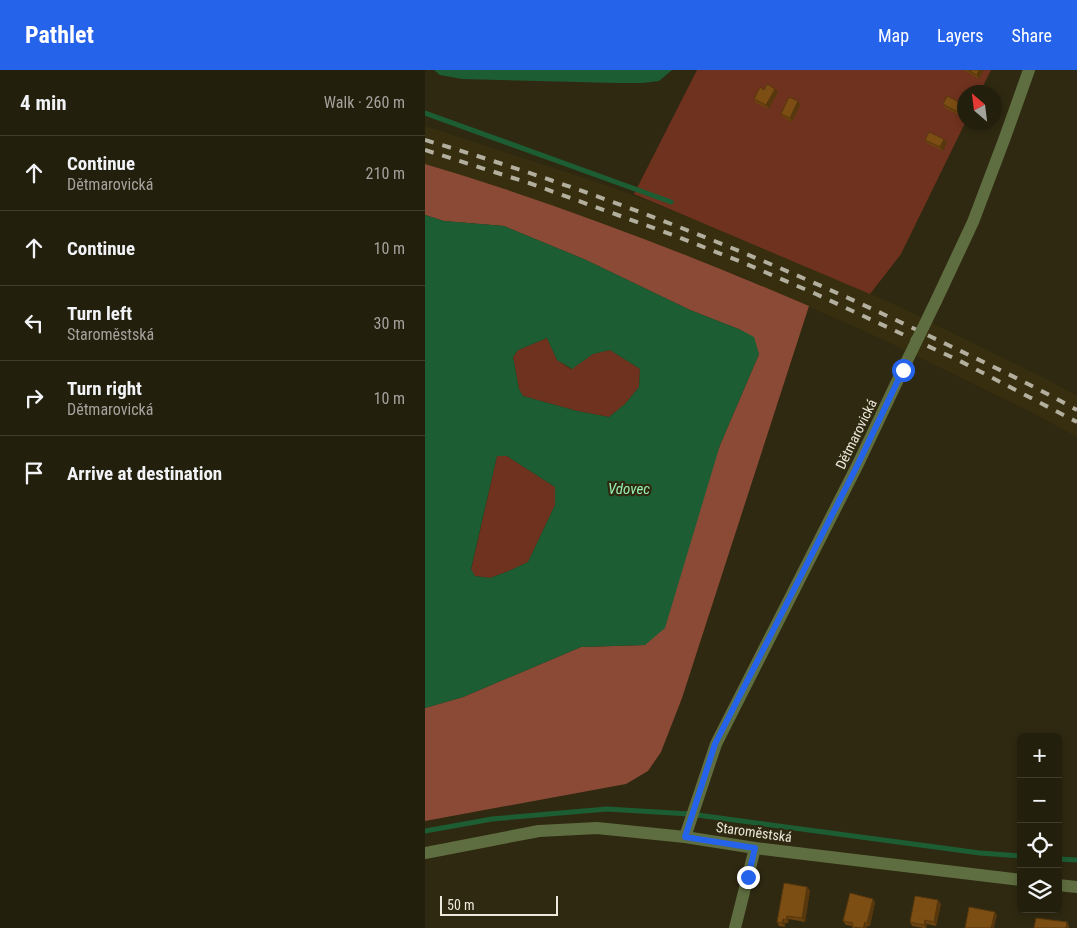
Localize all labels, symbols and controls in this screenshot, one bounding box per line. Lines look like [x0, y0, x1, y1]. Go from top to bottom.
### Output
text: Pathlet [25, 21, 94, 49]
text: Map [878, 25, 909, 46]
text: Layers [937, 25, 984, 46]
text: Share [1012, 25, 1052, 46]
north arrow [957, 85, 1002, 130]
text: 4 min [20, 91, 67, 115]
text: Walk · 260 m [324, 93, 405, 112]
text: Continue [67, 152, 135, 175]
icon: ahead [20, 159, 48, 187]
text: 210 m [366, 164, 405, 183]
text: Dětmarovická [67, 175, 154, 194]
icon: ahead [20, 234, 48, 262]
text: Continue [67, 237, 135, 260]
text: 10 m [373, 239, 405, 258]
text: Turn left [67, 302, 132, 325]
icon: left [20, 309, 48, 337]
text: 30 m [373, 314, 405, 333]
text: Staroměstská [67, 325, 154, 344]
route start [892, 359, 915, 382]
text: Turn right [67, 377, 142, 400]
icon: right [20, 384, 48, 412]
text: 10 m [373, 389, 405, 408]
street label: Dětmarovická [832, 396, 880, 472]
text: Dětmarovická [67, 400, 154, 419]
icon: arrive [20, 459, 48, 487]
text: Arrive at destination [67, 462, 222, 485]
water label: Vdovec [608, 480, 650, 498]
map controls [1017, 733, 1062, 913]
button: + [1017, 733, 1062, 778]
button: − [1017, 778, 1062, 823]
street label: Staroměstská [715, 819, 793, 845]
button: locate [1017, 823, 1062, 868]
route end [737, 866, 760, 889]
button: layers [1017, 868, 1062, 913]
scale bar [440, 893, 557, 916]
text: 50 m [447, 897, 475, 913]

